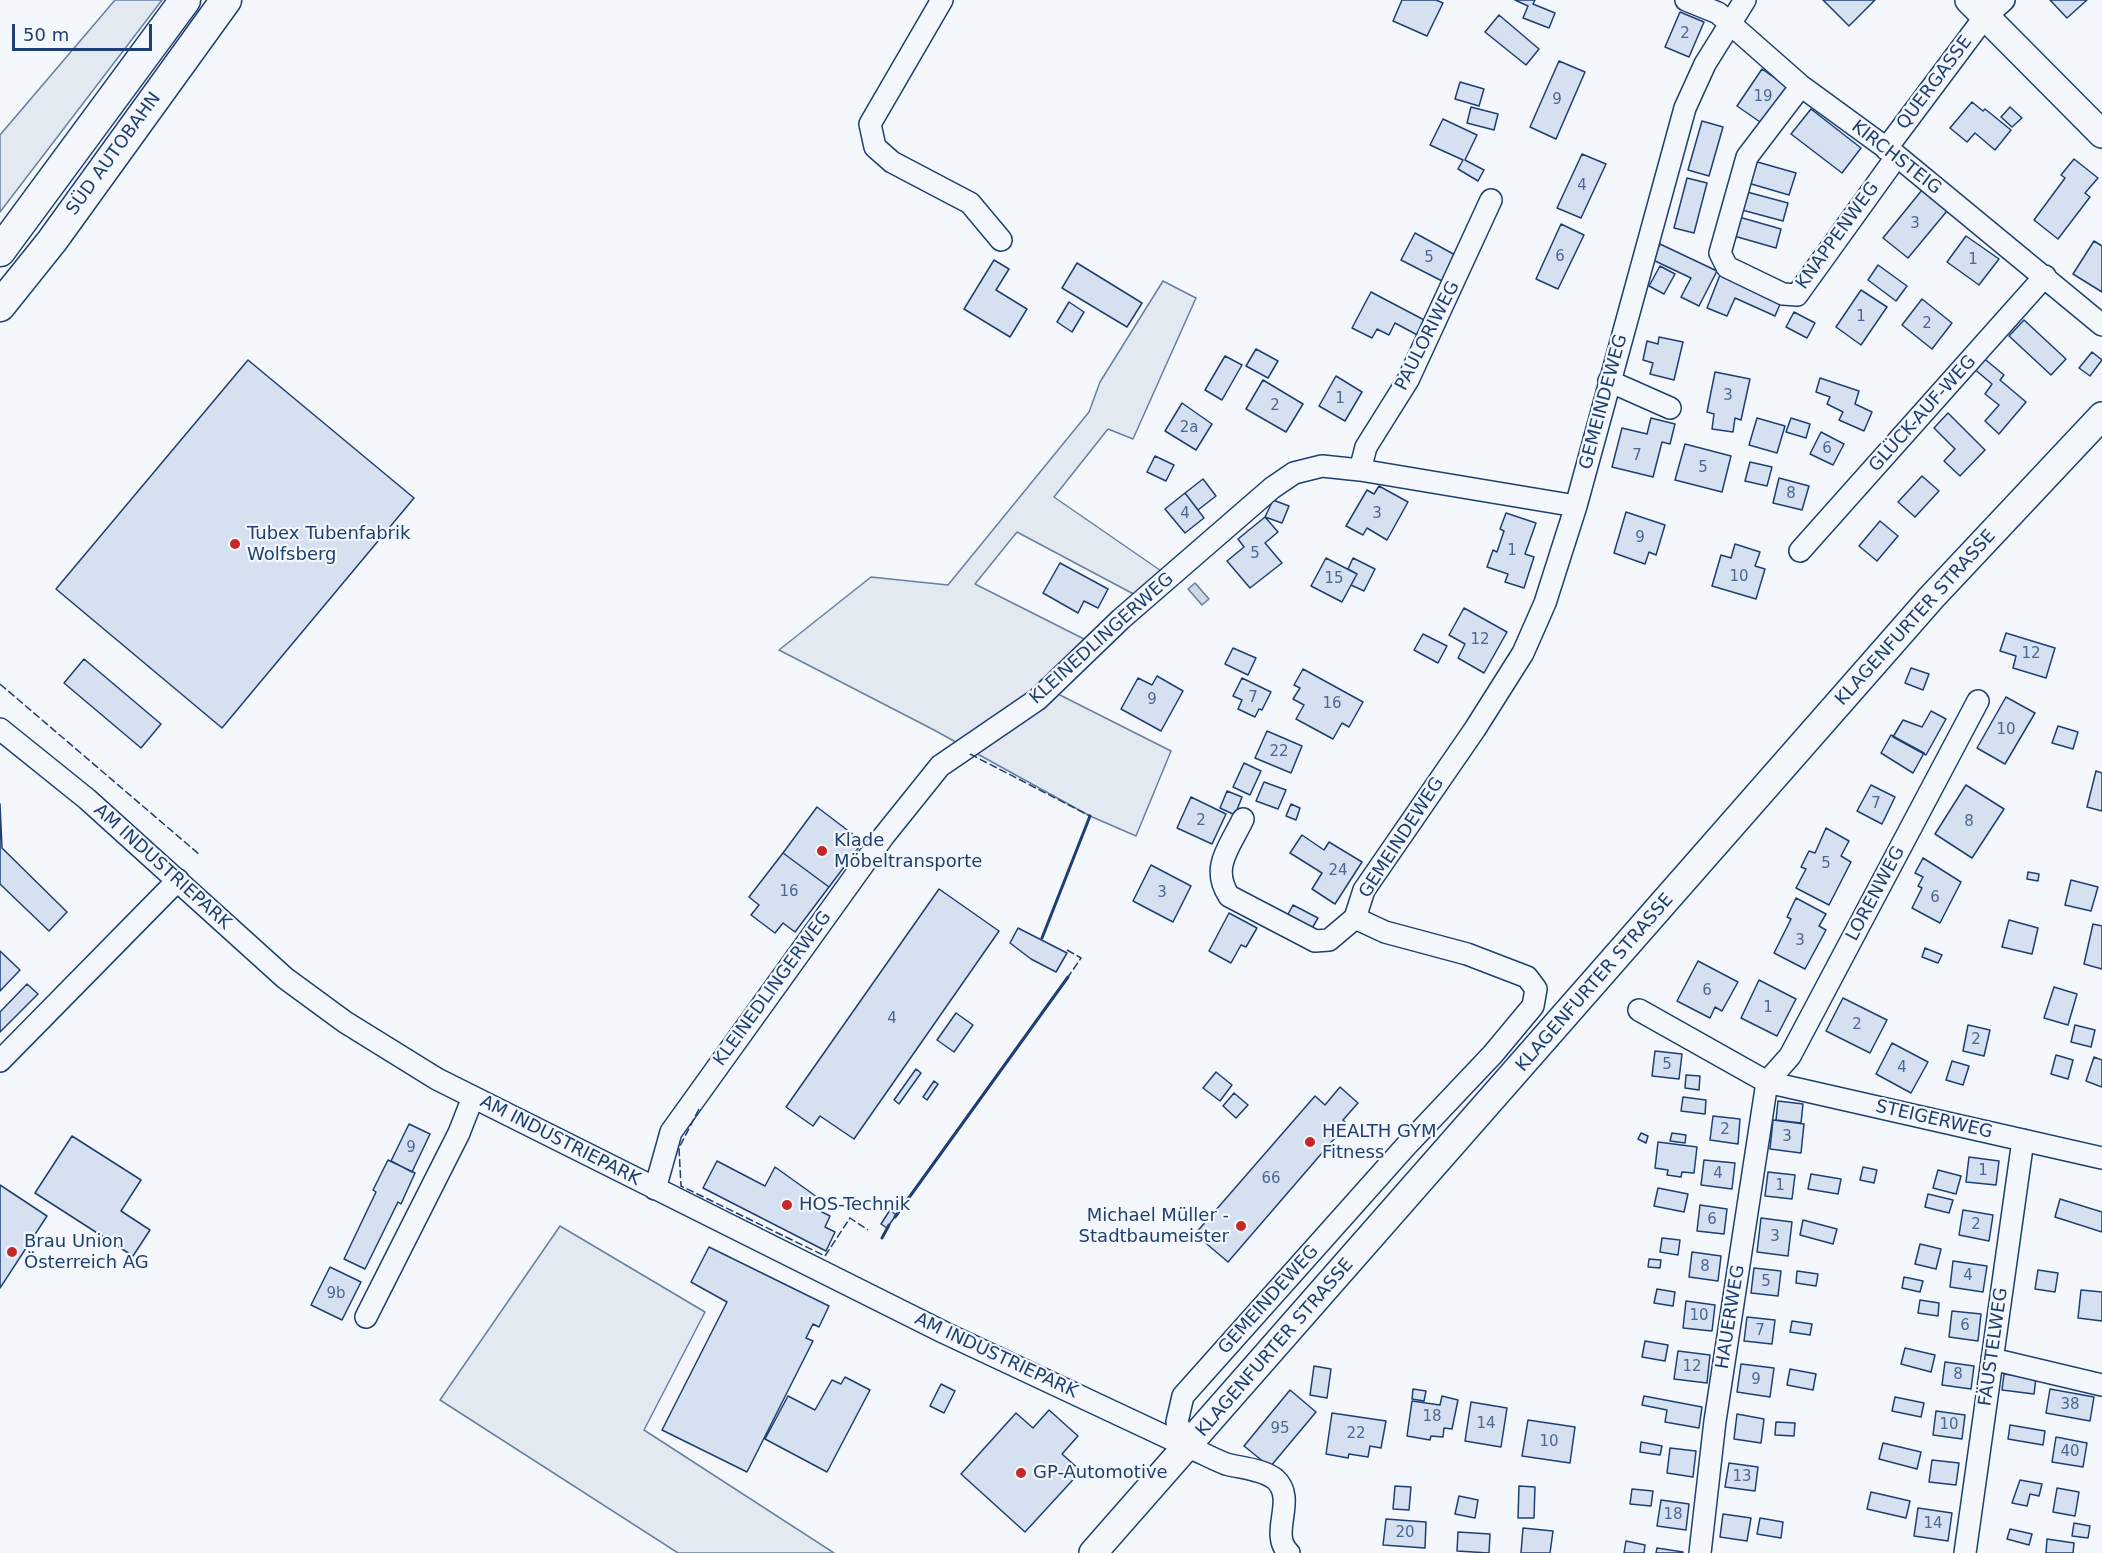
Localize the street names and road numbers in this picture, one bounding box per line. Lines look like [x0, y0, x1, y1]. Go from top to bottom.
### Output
street label: QUERGASSE [1893, 32, 1977, 134]
street label: SÜD AUTOBAHN [62, 88, 166, 220]
street label: KIRCHSTEIG [1847, 116, 1945, 200]
street label: KNAPPENWEG [1792, 178, 1884, 294]
street label: PAULORIWEG [1391, 278, 1465, 394]
street label: GEMEINDEWEG [1576, 332, 1632, 472]
street label: GLÜCK-AUF-WEG [1865, 351, 1981, 477]
street label: KLAGENFURTER STRASSE [1831, 526, 2001, 710]
street label: KLEINEDLINGERWEG [1026, 569, 1178, 709]
street label: GEMEINDEWEG [1355, 774, 1449, 902]
street label: AM INDUSTRIEPARK [89, 800, 235, 934]
street label: LORENWEG [1842, 843, 1910, 945]
street label: KLAGENFURTER STRASSE [1512, 889, 1678, 1077]
street label: KLEINEDLINGERWEG [710, 907, 836, 1071]
street label: AM INDUSTRIEPARK [476, 1091, 644, 1191]
street label: STEIGERWEG [1873, 1096, 1995, 1144]
street label: GEMEINDEWEG [1214, 1241, 1324, 1359]
street label: KLAGENFURTER STRASSE [1192, 1254, 1358, 1442]
street label: HAUERWEG [1712, 1263, 1750, 1371]
street label: FÄUSTELWEG [1975, 1286, 2013, 1408]
street label: AM INDUSTRIEPARK [911, 1309, 1081, 1403]

